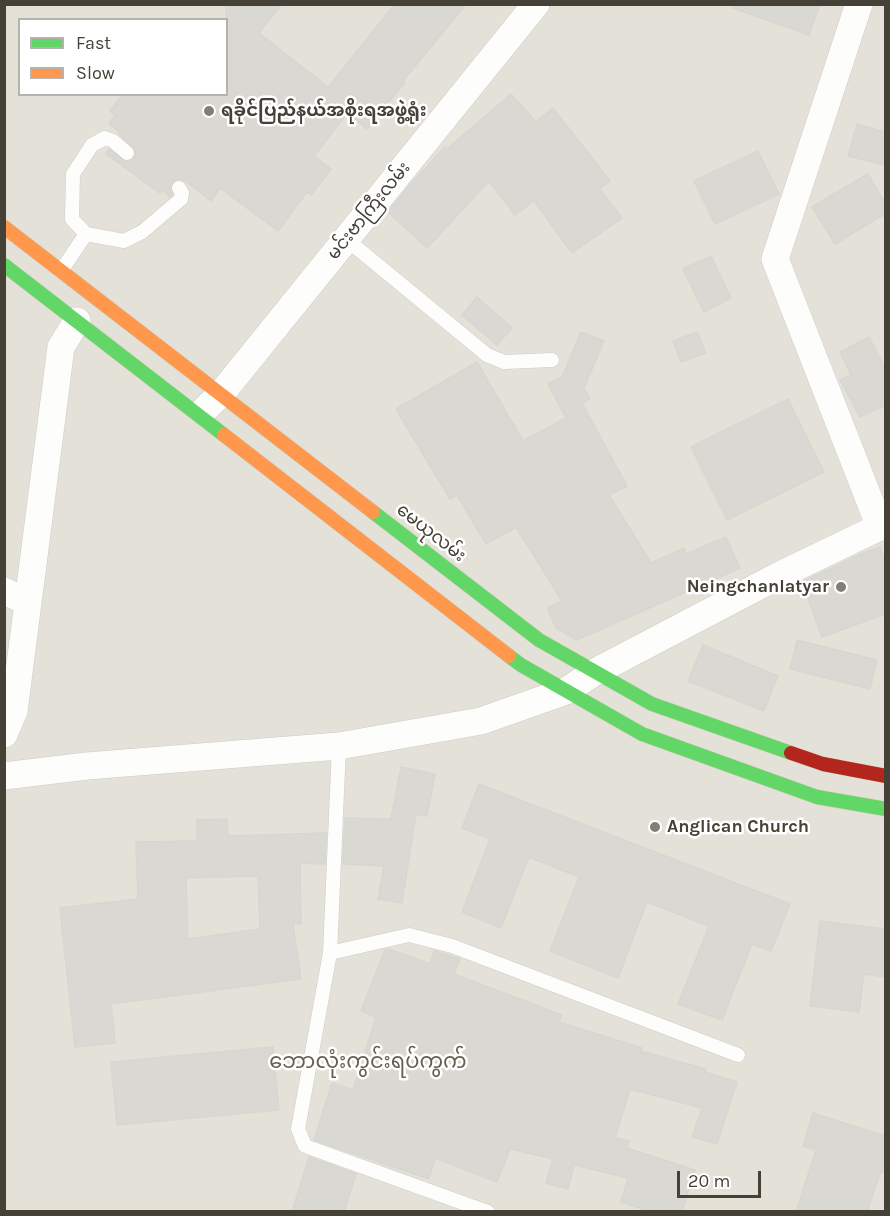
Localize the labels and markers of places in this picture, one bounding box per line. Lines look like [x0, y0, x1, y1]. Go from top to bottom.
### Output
place label: ရခိုင်ပြည်နယ်အစိုးရအဖွဲ့ရုံး [221, 100, 427, 122]
marker: ရခိုင်ပြည်နယ်အစိုးရအဖွဲ့ရုံး [202, 104, 216, 118]
place label: Neingchanlatyar [687, 576, 829, 598]
marker: Neingchanlatyar [834, 580, 848, 594]
place label: Anglican Church [667, 816, 809, 838]
marker: Anglican Church [648, 820, 662, 834]

